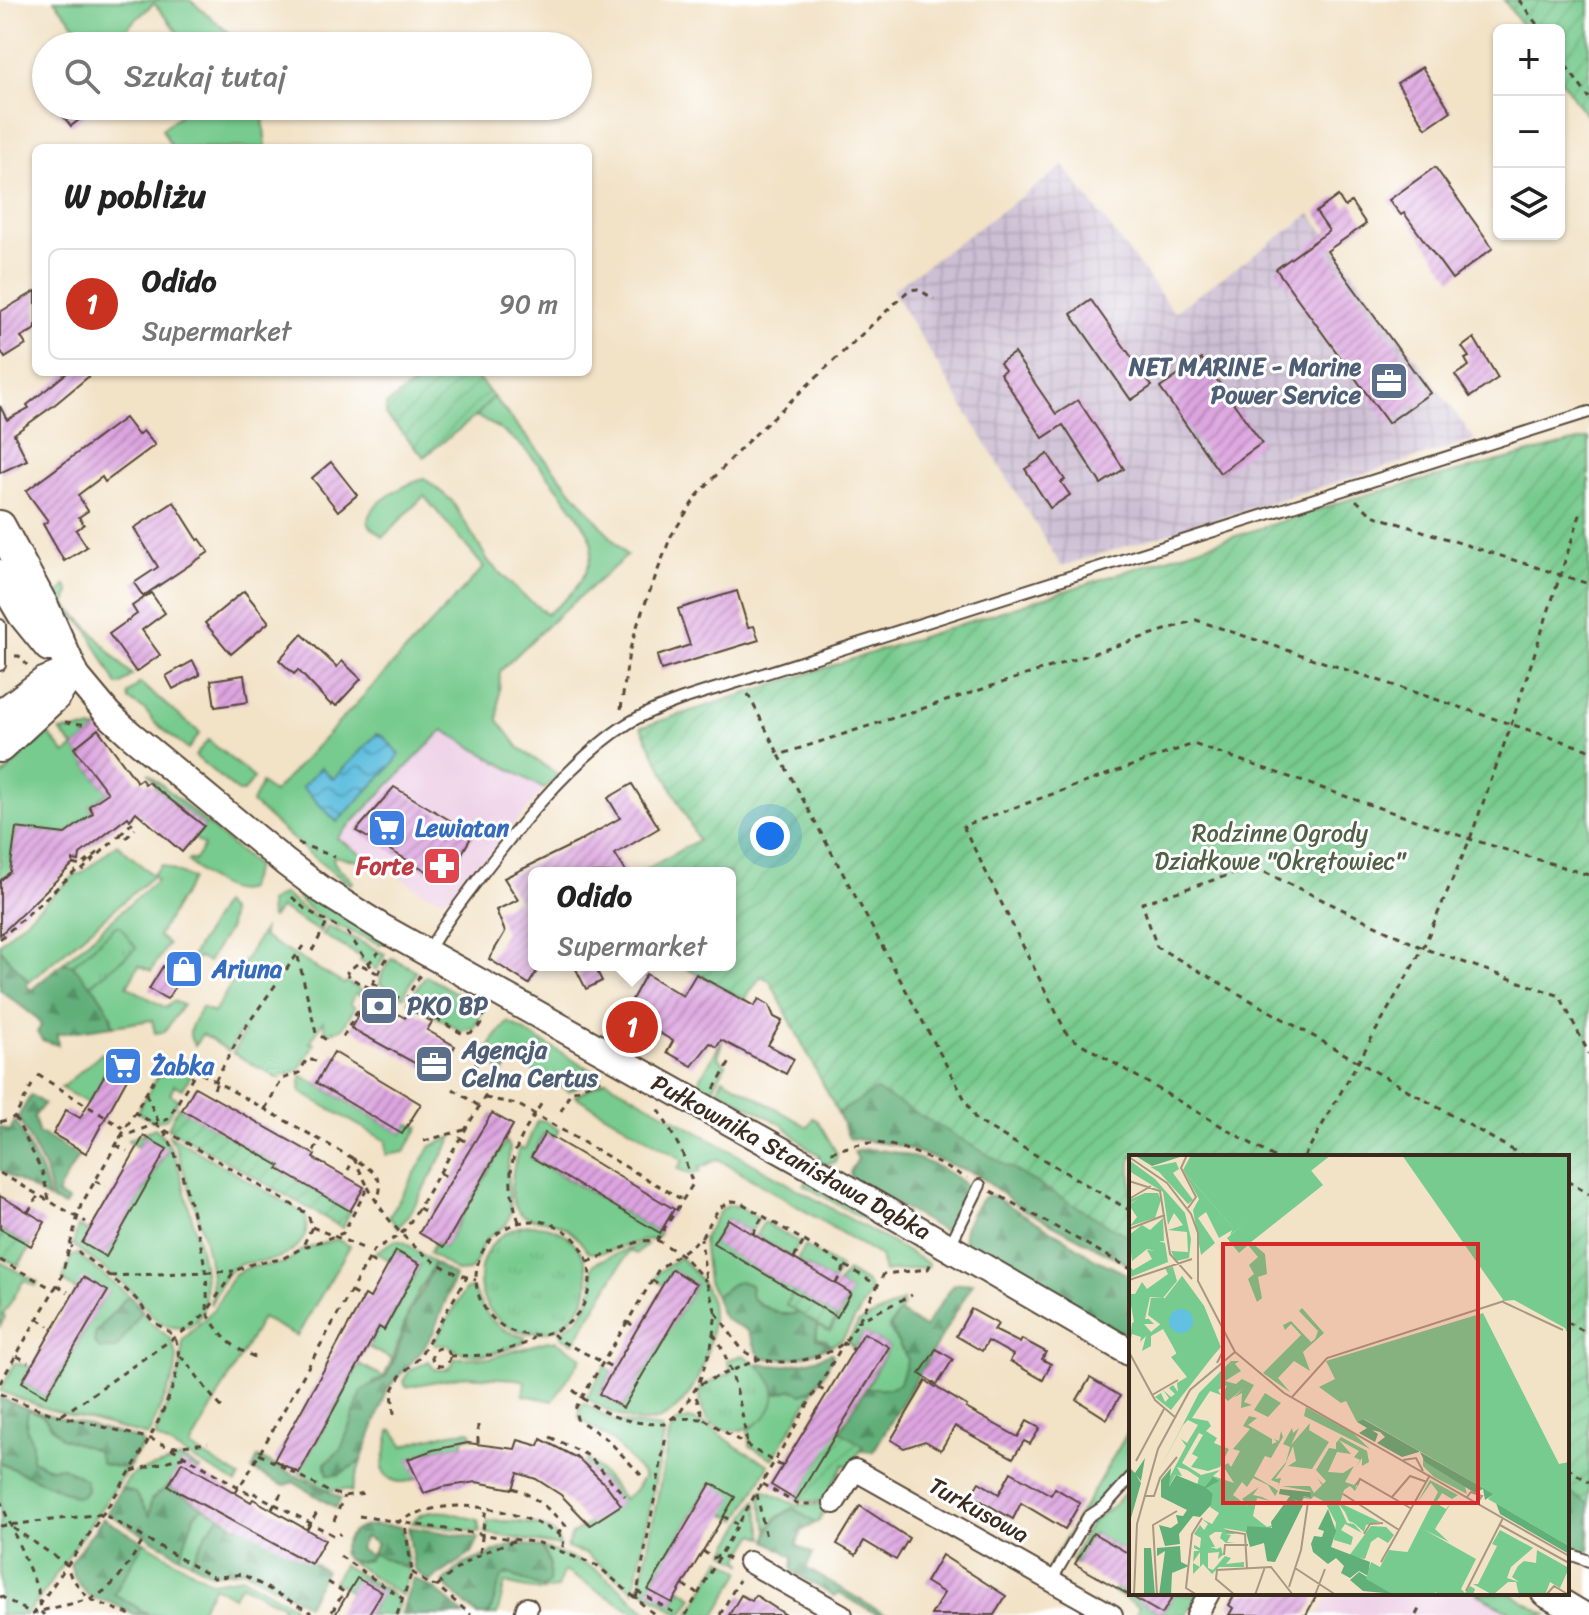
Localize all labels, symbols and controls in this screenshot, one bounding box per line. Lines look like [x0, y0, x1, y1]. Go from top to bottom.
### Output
map controls [1493, 24, 1565, 240]
button: + [1493, 24, 1565, 96]
search box [32, 32, 592, 120]
text: Szukaj tutaj [124, 49, 287, 103]
icon: search [60, 54, 104, 98]
button: − [1493, 96, 1565, 168]
text: W pobliżu [64, 166, 206, 226]
button: layers [1493, 168, 1565, 240]
text: Odido [142, 254, 217, 308]
text: 1 [86, 281, 98, 327]
text: 90 m [499, 281, 558, 327]
text: Supermarket [142, 308, 291, 354]
place label: NET MARINE - Marine Power Service [1128, 346, 1362, 416]
office icon: NET MARINE - Marine Power Service [1368, 360, 1410, 402]
supermarket icon: Lewiatan [366, 807, 408, 849]
place label: Lewiatan [415, 807, 509, 849]
park label: Rodzinne Ogrody Działkowe "Okrętowiec" [1155, 812, 1408, 882]
your location [750, 816, 790, 856]
place label: Forte [355, 845, 415, 887]
pharmacy icon: Forte [421, 845, 463, 887]
popup [528, 867, 736, 971]
text: Odido [557, 869, 632, 923]
text: Supermarket [557, 923, 707, 969]
shop icon: Ariuna [163, 948, 205, 990]
place label: Ariuna [211, 948, 283, 990]
bank icon: PKO BP [358, 985, 400, 1027]
place label: PKO BP [407, 985, 488, 1027]
pin: 1 [606, 997, 658, 1057]
place label: Agencja Celna Certus [461, 1029, 599, 1099]
office icon: Agencja Celna Certus [413, 1043, 455, 1085]
supermarket icon: Żabka [102, 1045, 144, 1087]
place label: Żabka [150, 1045, 215, 1087]
street label: Pułkownika Stanisława Dąbka [643, 1062, 939, 1252]
inset map [1129, 1155, 1569, 1595]
street label: Turkusowa [921, 1465, 1037, 1555]

